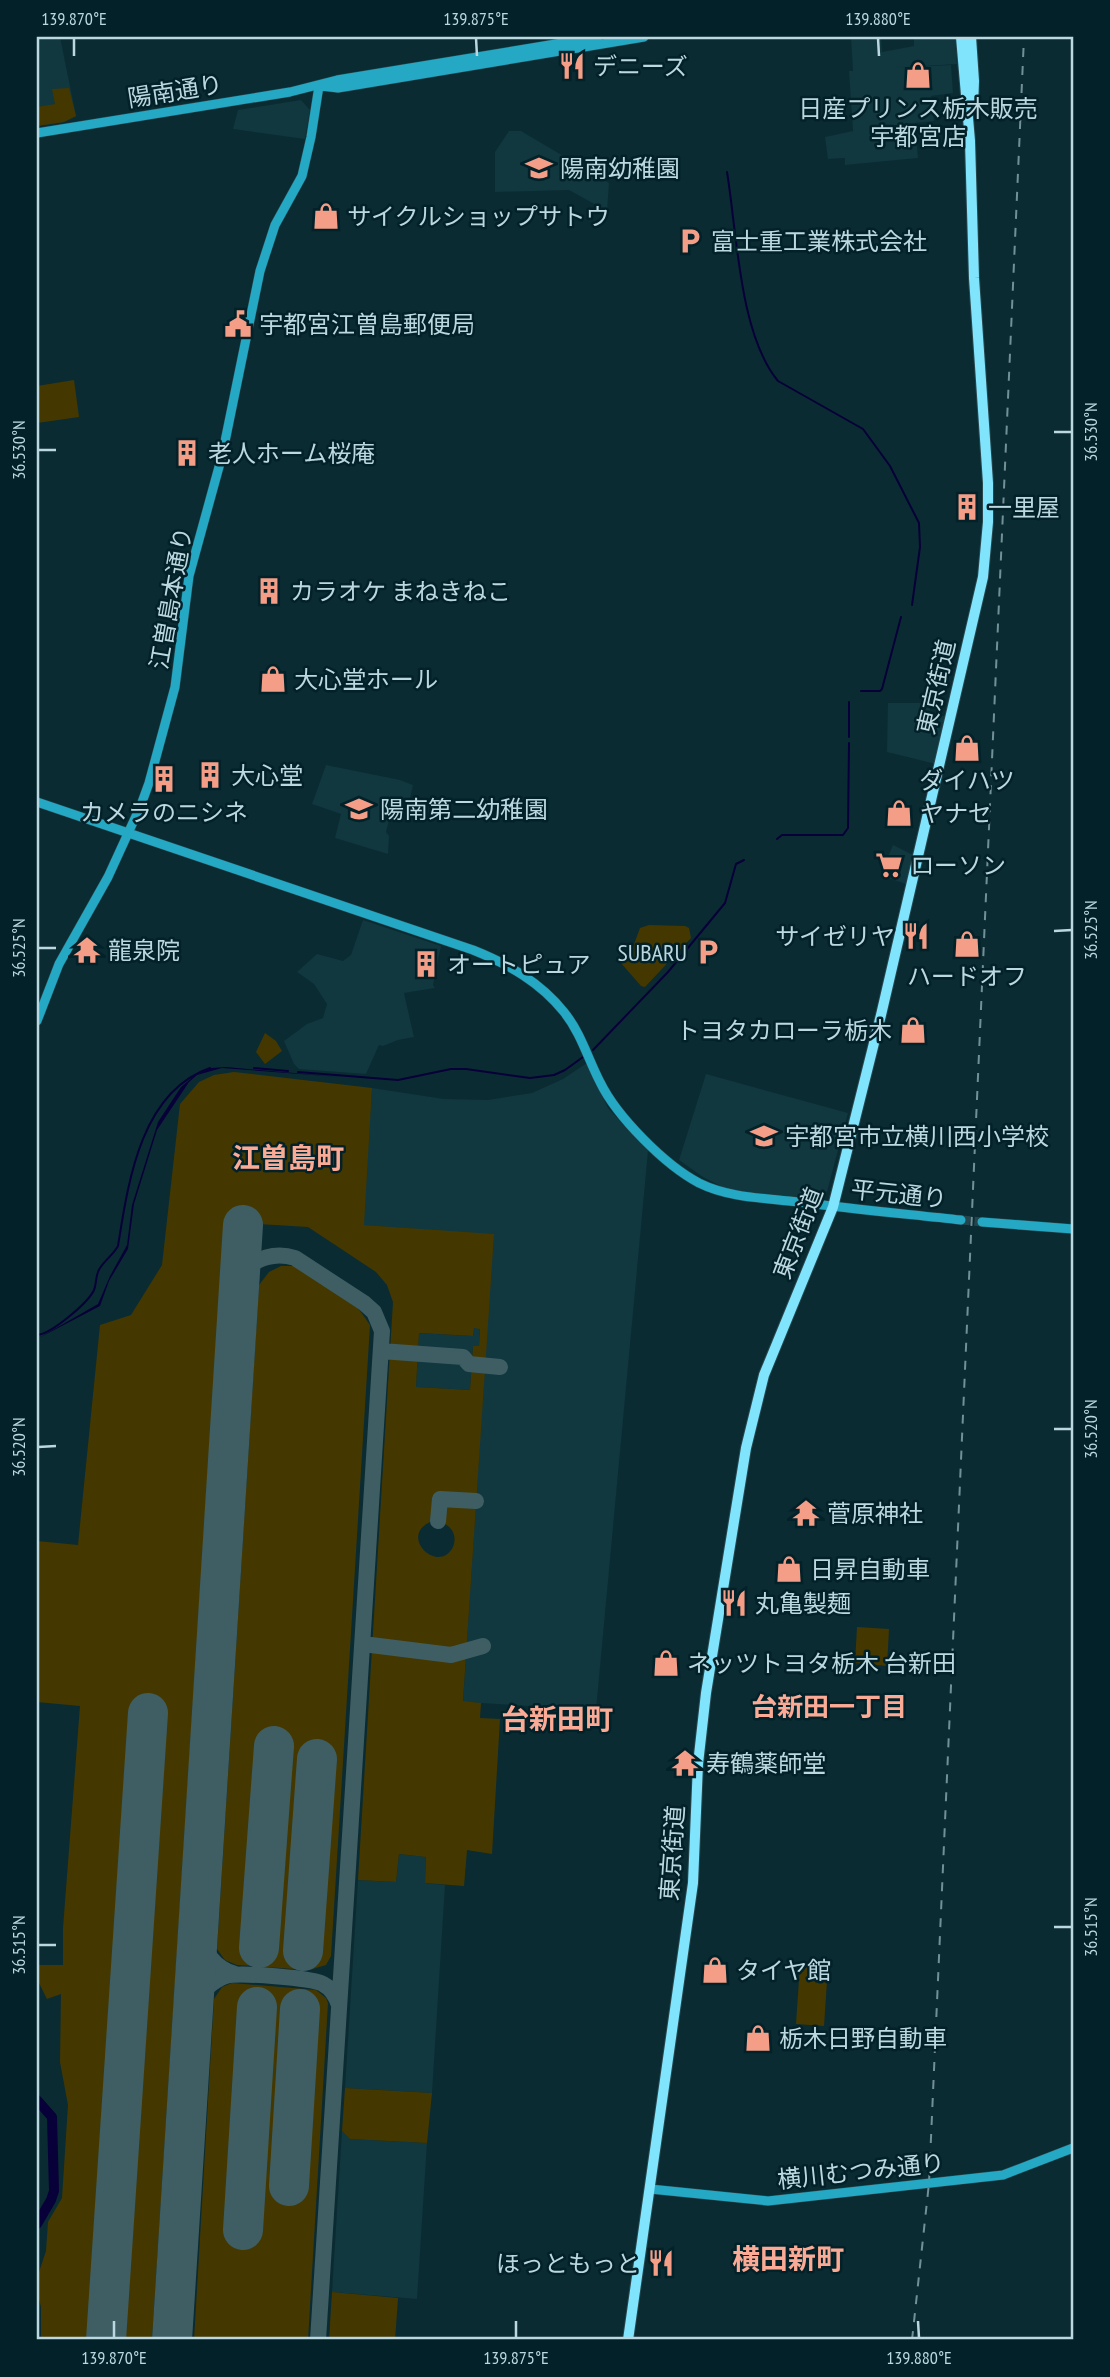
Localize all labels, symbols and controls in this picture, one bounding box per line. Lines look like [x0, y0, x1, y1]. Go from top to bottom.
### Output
text: 139.870°E [41, 7, 107, 30]
text: 139.875°E [443, 7, 509, 30]
text: 139.880°E [845, 7, 911, 30]
restaurant icon: デニーズ [557, 51, 587, 81]
place label: デニーズ [593, 51, 688, 82]
shop icon: 日産プリンス栃木販売 宇都宮店 [903, 60, 933, 90]
street label: 陽南通り [125, 68, 225, 114]
place label: 日産プリンス栃木販売 宇都宮店 [798, 93, 1038, 152]
school or university icon: 陽南幼稚園 [524, 153, 554, 183]
place label: 陽南幼稚園 [560, 153, 680, 184]
shop icon: サイクルショップサトウ [311, 201, 341, 231]
place label: サイクルショップサトウ [347, 201, 610, 232]
parking icon: 富士重工業株式会社 [675, 226, 705, 256]
place label: 富士重工業株式会社 [711, 226, 927, 257]
public building icon: 宇都宮江曽島郵便局 [223, 309, 253, 339]
place label: 宇都宮江曽島郵便局 [259, 309, 475, 340]
text: 36.530°N [1079, 402, 1102, 462]
text: 36.530°N [7, 420, 30, 480]
building icon: 老人ホーム桜庵 [172, 438, 202, 468]
place label: 老人ホーム桜庵 [208, 438, 375, 469]
building icon: 一里屋 [952, 492, 982, 522]
place label: 一里屋 [988, 492, 1060, 523]
street label: 江曽島本通り [143, 524, 199, 672]
building icon: カラオケ まねきねこ [254, 576, 284, 606]
place label: カラオケ まねきねこ [290, 576, 511, 607]
street label: 東京街道 [910, 637, 962, 737]
shop icon: 大心堂ホール [258, 664, 288, 694]
place label: 大心堂ホール [294, 664, 438, 695]
shop icon: ダイハツ [952, 733, 982, 763]
building icon: 大心堂 [195, 760, 225, 790]
place label: 大心堂 [231, 760, 303, 791]
building icon: カメラのニシネ [149, 764, 179, 794]
place label: ダイハツ [919, 765, 1015, 796]
school or university icon: 陽南第二幼稚園 [344, 794, 374, 824]
place label: 陽南第二幼稚園 [380, 794, 548, 825]
place label: カメラのニシネ [80, 797, 248, 828]
shop icon: ヤナセ [884, 798, 914, 828]
place label: ヤナセ [920, 798, 992, 829]
supermarket icon: ローソン [874, 850, 904, 880]
place label: ローソン [910, 850, 1006, 881]
text: 36.525°N [1079, 900, 1102, 960]
text: 36.525°N [7, 918, 30, 978]
place label: サイゼリヤ [775, 921, 895, 952]
restaurant icon: サイゼリヤ [901, 921, 931, 951]
shop icon: ハードオフ [952, 929, 982, 959]
temple icon: 龍泉院 [72, 935, 102, 965]
place label: 龍泉院 [108, 935, 180, 966]
place label: SUBARU [618, 937, 687, 968]
parking icon: SUBARU [693, 937, 723, 967]
building icon: オートピュア [411, 949, 441, 979]
place label: オートピュア [447, 949, 591, 980]
place label: ハードオフ [907, 961, 1027, 992]
place label: トヨタカローラ栃木 [676, 1015, 892, 1046]
shop icon: トヨタカローラ栃木 [898, 1015, 928, 1045]
school or university icon: 宇都宮市立横川西小学校 [749, 1121, 779, 1151]
place label: 宇都宮市立横川西小学校 [785, 1121, 1049, 1152]
district label: 江曽島町 [232, 1139, 344, 1176]
street label: 平元通り [850, 1174, 948, 1214]
street label: 東京街道 [766, 1183, 830, 1283]
text: 36.520°N [1079, 1399, 1102, 1459]
text: 36.520°N [7, 1417, 30, 1477]
temple icon: 菅原神社 [791, 1498, 821, 1528]
place label: 菅原神社 [827, 1498, 923, 1529]
shop icon: 日昇自動車 [774, 1554, 804, 1584]
place label: 日昇自動車 [810, 1554, 930, 1585]
restaurant icon: 丸亀製麺 [719, 1588, 749, 1618]
place label: 丸亀製麺 [755, 1588, 851, 1619]
shop icon: ネッツトヨタ栃木 台新田 [651, 1648, 681, 1678]
place label: ネッツトヨタ栃木 台新田 [687, 1648, 956, 1679]
district label: 台新田一丁目 [751, 1690, 907, 1723]
district label: 台新田町 [501, 1700, 613, 1737]
temple icon: 寿鶴薬師堂 [670, 1748, 700, 1778]
place label: 寿鶴薬師堂 [706, 1748, 826, 1779]
street label: 東京街道 [653, 1804, 691, 1902]
text: 36.515°N [1079, 1897, 1102, 1957]
text: 36.515°N [7, 1915, 30, 1975]
shop icon: タイヤ館 [700, 1955, 730, 1985]
place label: タイヤ館 [736, 1955, 831, 1986]
shop icon: 栃木日野自動車 [743, 2023, 773, 2053]
place label: 栃木日野自動車 [779, 2023, 947, 2054]
street label: 横川むつみ通り [776, 2147, 946, 2195]
district label: 横田新町 [732, 2240, 844, 2277]
place label: ほっともっと [496, 2248, 640, 2279]
restaurant icon: ほっともっと [646, 2248, 676, 2278]
text: 139.870°E [81, 2346, 147, 2369]
text: 139.875°E [483, 2346, 549, 2369]
text: 139.880°E [886, 2346, 952, 2369]

